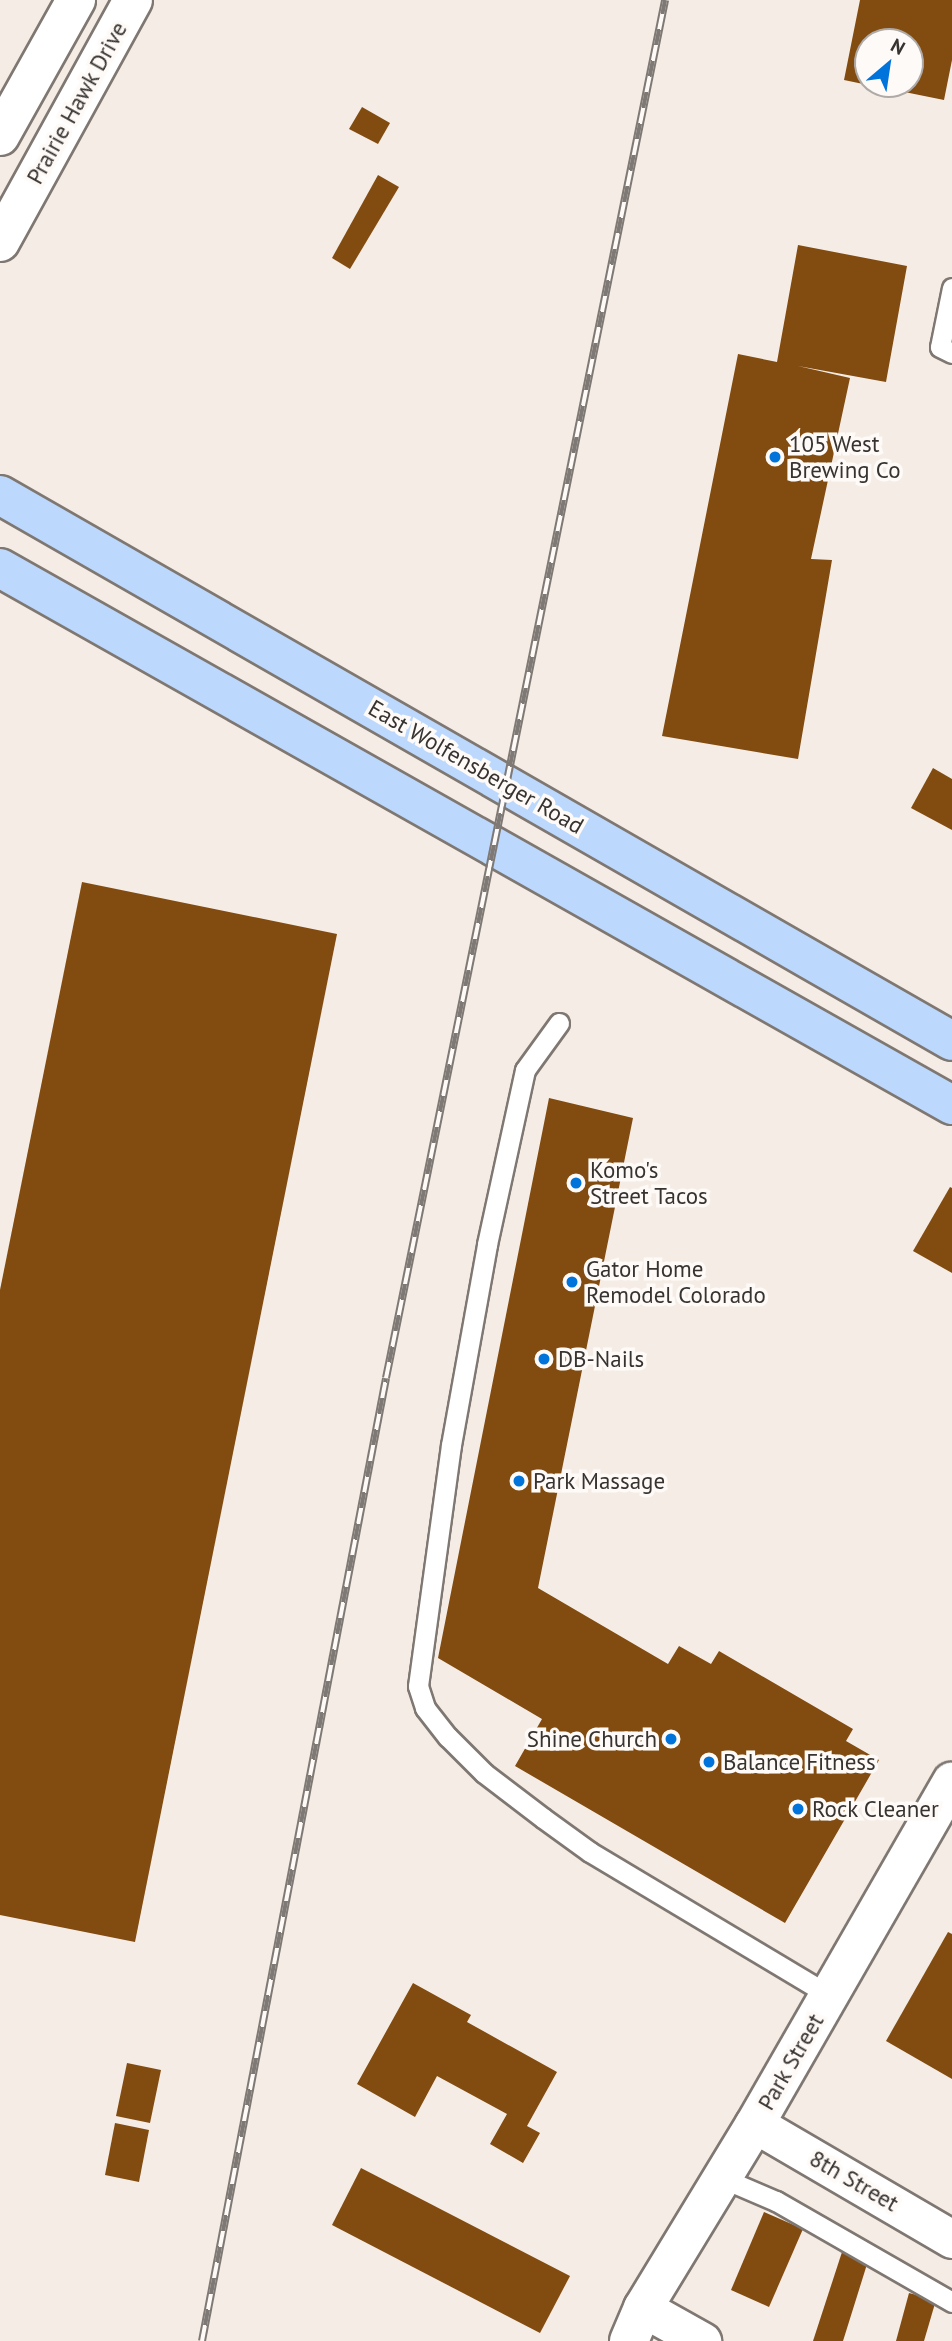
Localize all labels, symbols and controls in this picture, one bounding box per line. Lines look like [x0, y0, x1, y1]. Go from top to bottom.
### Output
street label: Prairie Hawk Drive [21, 17, 133, 189]
north arrow [854, 28, 924, 98]
text: N [887, 33, 909, 60]
place label: 105 West Brewing Co [789, 430, 900, 484]
marker: 105 West Brewing Co [767, 449, 783, 465]
street label: East Wolfensberger Road [363, 694, 589, 840]
place label: Komo's Street Tacos [590, 1156, 708, 1210]
marker: Komo's Street Tacos [568, 1175, 584, 1191]
place label: Gator Home Remodel Colorado [586, 1255, 766, 1309]
marker: Gator Home Remodel Colorado [564, 1274, 580, 1290]
place label: DB-Nails [558, 1345, 644, 1373]
marker: DB-Nails [536, 1351, 552, 1367]
place label: Park Massage [533, 1467, 666, 1495]
marker: Park Massage [511, 1473, 527, 1489]
place label: Shine Church [527, 1725, 657, 1753]
marker: Shine Church [663, 1731, 679, 1747]
place label: Balance Fitness [723, 1748, 876, 1776]
marker: Balance Fitness [701, 1754, 717, 1770]
place label: Rock Cleaner [812, 1795, 939, 1823]
marker: Rock Cleaner [790, 1801, 806, 1817]
street label: Park Street [752, 2009, 830, 2115]
street label: 8th Street [805, 2145, 903, 2217]

